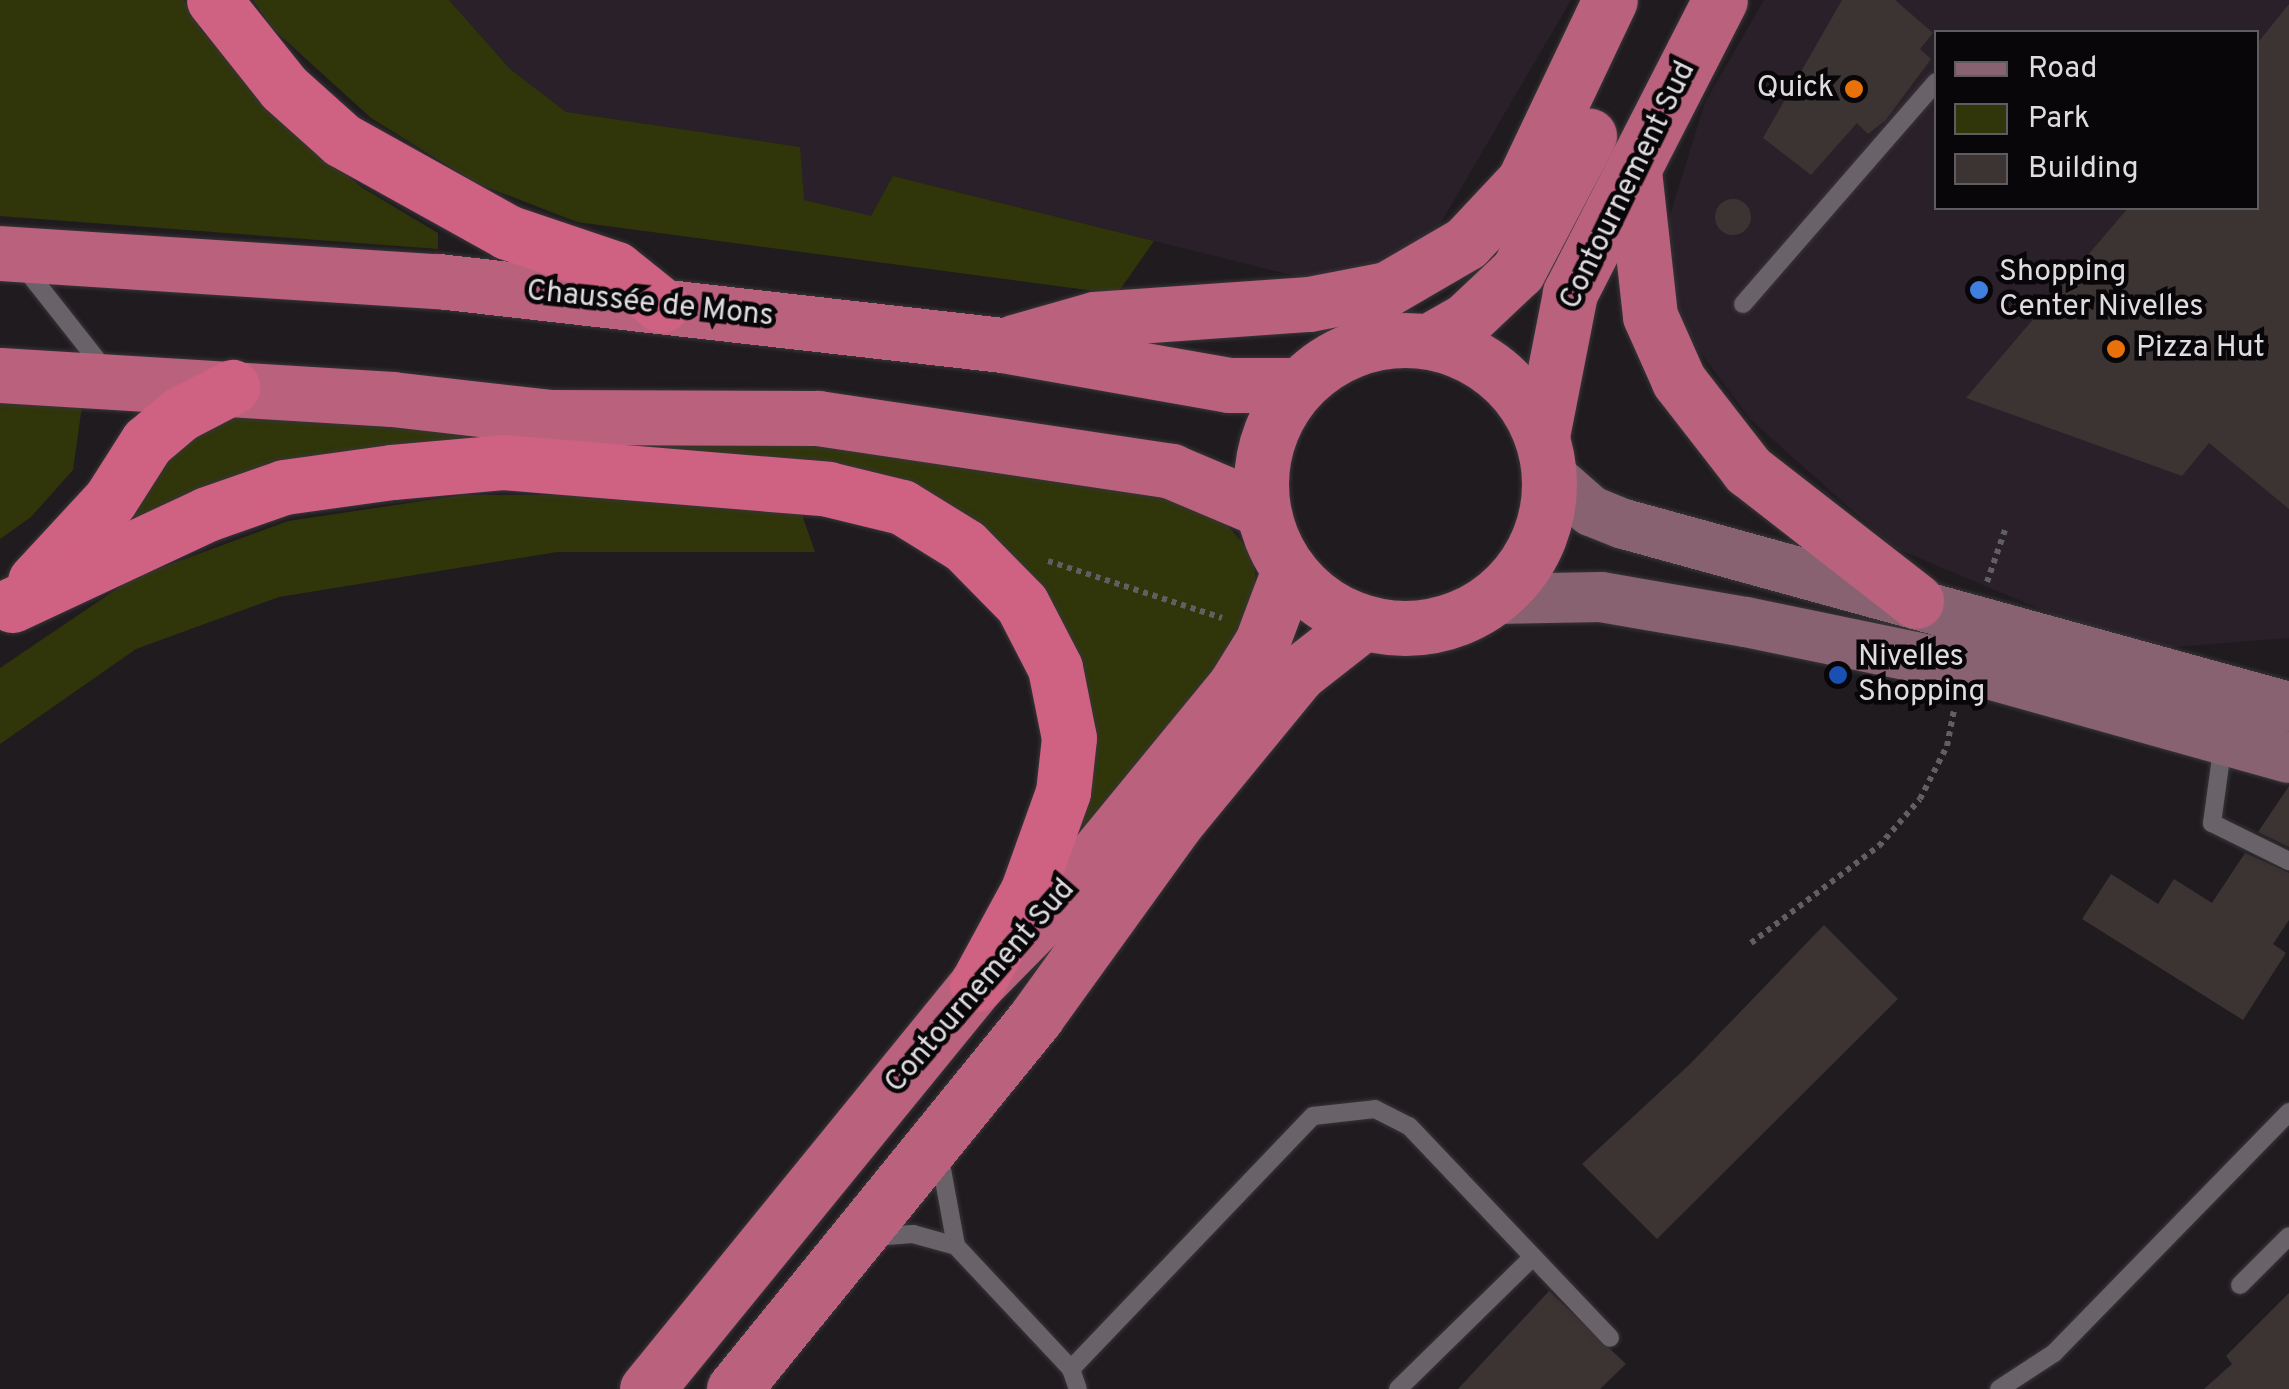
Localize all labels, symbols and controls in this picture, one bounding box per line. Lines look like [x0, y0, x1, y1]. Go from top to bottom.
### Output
legend [1934, 30, 2259, 210]
text: Road [2028, 51, 2097, 88]
street label: Contournement Sud [1553, 56, 1705, 316]
place label: Quick [1757, 71, 1834, 107]
marker: Quick [1843, 78, 1865, 100]
text: Park [2028, 101, 2090, 138]
text: Building [2028, 151, 2139, 188]
place label: Shopping Center Nivelles [1999, 255, 2203, 326]
street label: Chaussée de Mons [525, 274, 775, 336]
marker: Shopping Center Nivelles [1968, 279, 1990, 301]
place label: Pizza Hut [2136, 331, 2265, 367]
marker: Pizza Hut [2105, 338, 2127, 360]
place label: Nivelles Shopping [1858, 640, 1985, 710]
marker: Nivelles Shopping [1827, 664, 1849, 686]
street label: Contournement Sud [878, 873, 1084, 1101]

